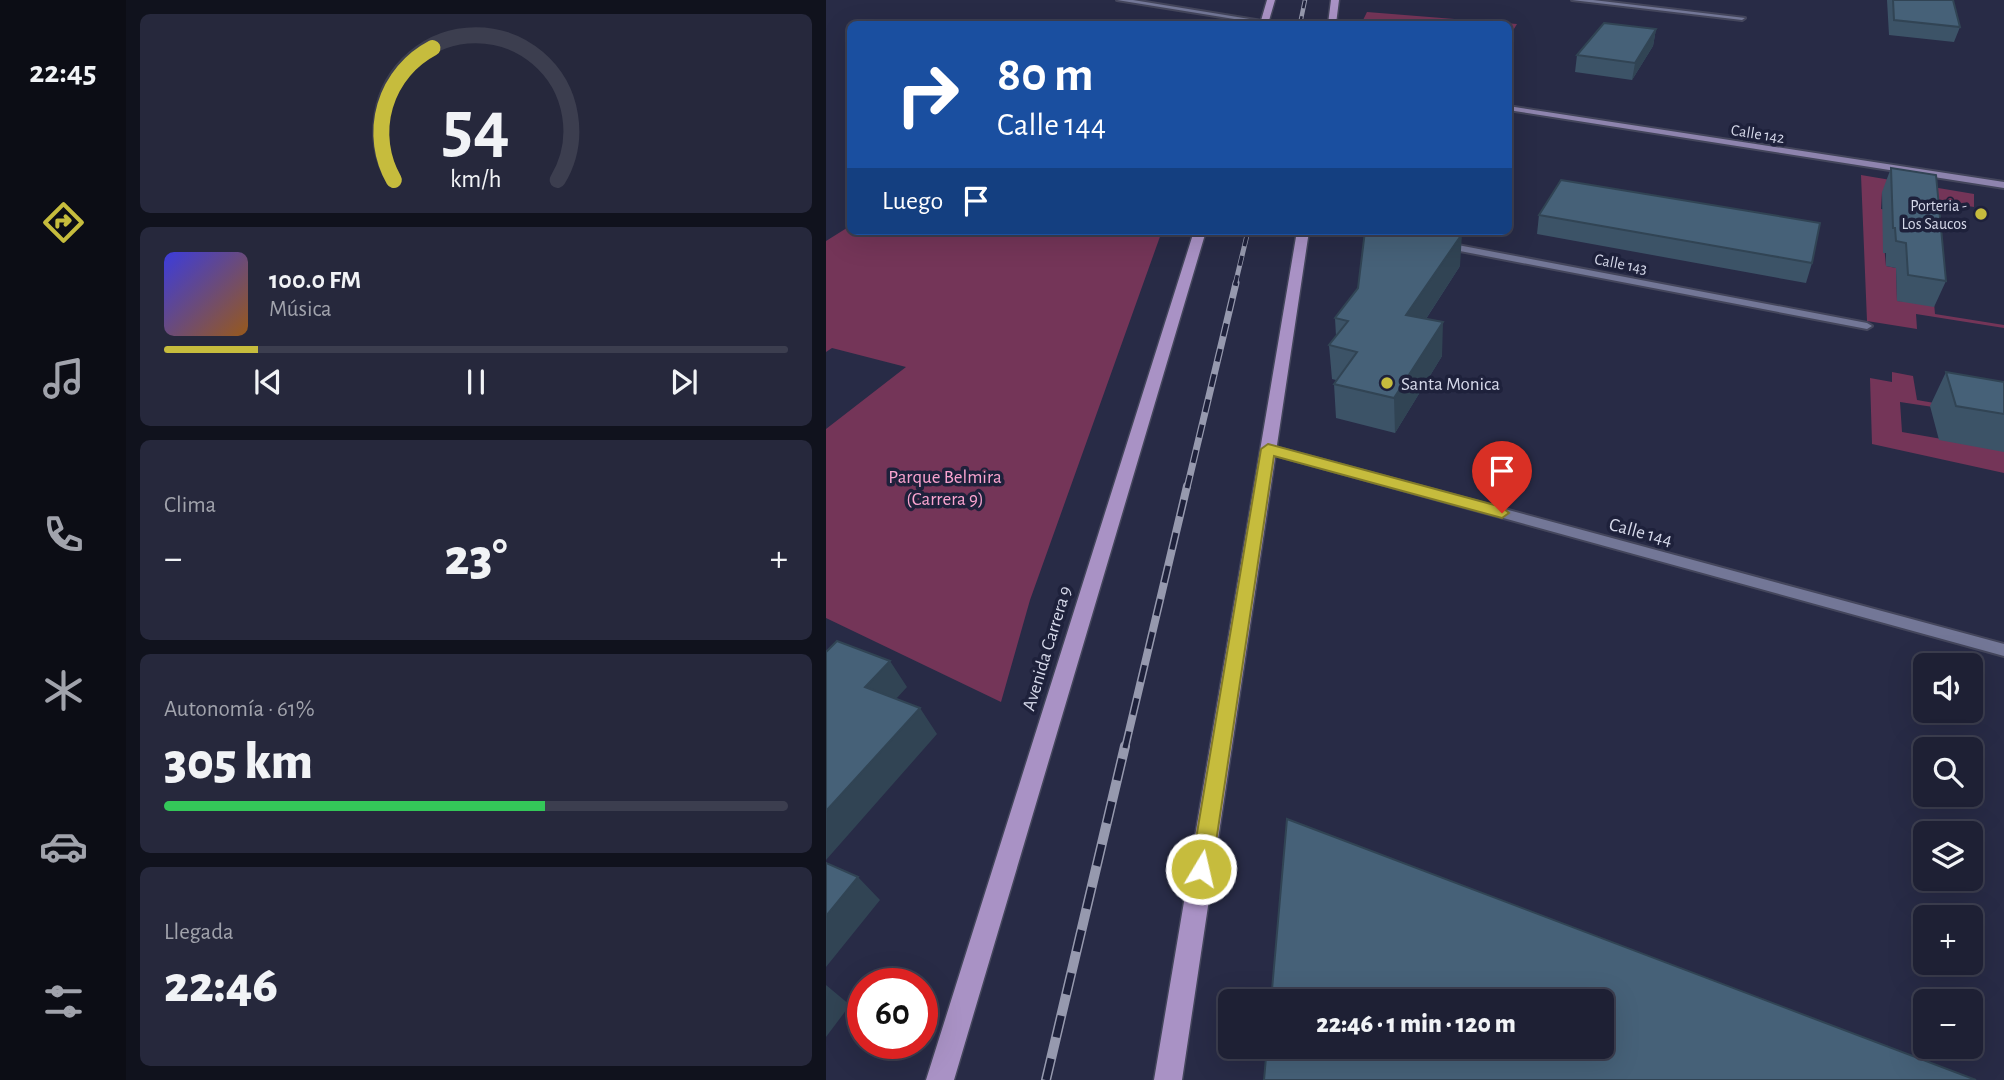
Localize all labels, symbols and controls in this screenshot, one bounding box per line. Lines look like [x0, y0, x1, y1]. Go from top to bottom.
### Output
icon: right [882, 49, 973, 140]
text: 80 m [997, 51, 1094, 100]
text: 22:45 [29, 56, 97, 88]
text: 54 [442, 92, 510, 165]
text: Calle 144 [997, 109, 1106, 141]
street label: Calle 142 [1730, 122, 1786, 146]
text: km/h [450, 166, 502, 191]
icon: arrive [957, 182, 995, 220]
text: Luego [882, 188, 943, 214]
icon: directions [39, 198, 88, 247]
place label: Porteria - Los Saucos [1901, 198, 1967, 232]
marker: Porteria - Los Saucos [1973, 206, 1989, 222]
street label: Calle 143 [1593, 251, 1649, 277]
text: 100.0 FM [269, 267, 361, 293]
text: Música [269, 298, 332, 321]
icon: music [39, 354, 88, 403]
icon: previous [249, 363, 287, 401]
icon: pause [457, 363, 495, 401]
icon: next [665, 363, 703, 401]
marker: Santa Monica [1379, 375, 1395, 391]
place label: Santa Monica [1401, 375, 1500, 394]
pin [1472, 441, 1532, 513]
icon: arrive [1483, 452, 1521, 490]
park label: Parque Belmira (Carrera 9) [888, 468, 1002, 509]
text: Clima [164, 494, 216, 517]
icon: phone [39, 510, 88, 559]
street label: Calle 144 [1607, 515, 1674, 550]
text: 23° [445, 532, 507, 584]
text: − [164, 540, 182, 578]
text: + [770, 540, 788, 578]
street label: Avenida Carrera 9 [1019, 584, 1075, 713]
map controls [1913, 653, 1983, 1059]
button: sound [1913, 653, 1983, 723]
icon: climate [39, 666, 88, 715]
text: Autonomía · 61% [164, 698, 315, 721]
text: 305 km [164, 736, 313, 788]
button: search [1913, 737, 1983, 807]
button: layers [1913, 821, 1983, 891]
icon: car [39, 822, 88, 871]
position arrow [1164, 832, 1238, 906]
button: + [1913, 905, 1983, 975]
text: Llegada [164, 921, 234, 944]
text: 22:46 [164, 959, 278, 1011]
speed limit sign: 60 [847, 968, 938, 1059]
icon: filters [39, 977, 88, 1026]
button: − [1913, 989, 1983, 1059]
text: 22:46 · 1 min · 120 m [1316, 1011, 1516, 1037]

